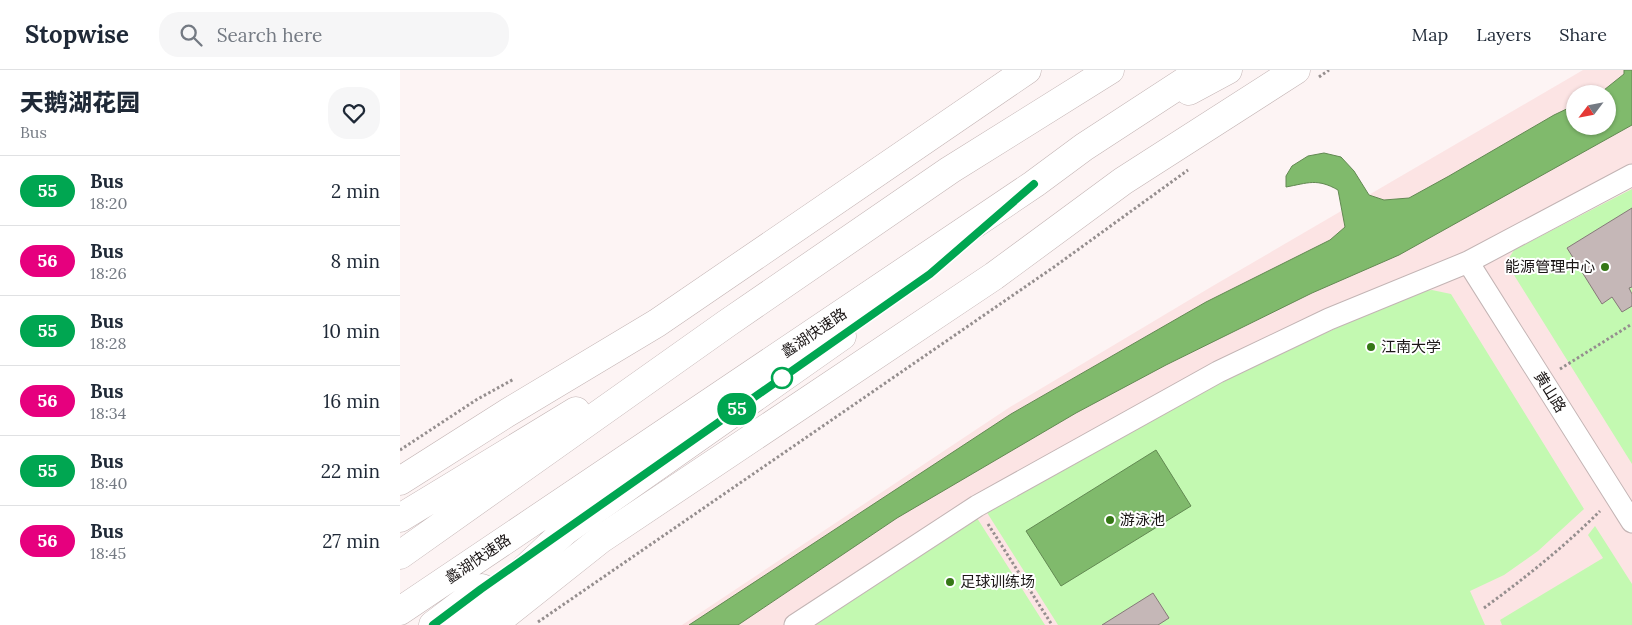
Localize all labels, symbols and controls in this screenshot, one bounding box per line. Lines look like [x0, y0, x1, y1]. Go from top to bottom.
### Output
search box [159, 12, 509, 57]
text: Stopwise [25, 19, 129, 50]
icon: search [177, 21, 205, 49]
text: Search here [217, 23, 322, 47]
text: Map [1412, 23, 1448, 46]
text: Layers [1476, 23, 1531, 46]
text: Share [1559, 23, 1607, 46]
north arrow [1566, 85, 1616, 135]
map controls [1566, 85, 1616, 135]
text: 天鹅湖花园 [20, 87, 140, 118]
button: heart [328, 87, 380, 139]
text: Bus [20, 122, 47, 142]
text: Bus [90, 169, 123, 193]
text: 55 [38, 179, 57, 202]
text: 2 min [331, 179, 380, 203]
text: 18:20 [90, 193, 127, 213]
text: Bus [90, 239, 123, 263]
text: 56 [37, 249, 58, 272]
text: 8 min [330, 249, 380, 273]
place label: 能源管理中心 [1505, 257, 1595, 276]
marker: 能源管理中心 [1599, 261, 1611, 273]
text: 18:26 [90, 263, 127, 283]
street label: 蠡湖快速路 [777, 304, 850, 361]
text: Bus [90, 309, 123, 333]
text: 55 [38, 319, 57, 342]
text: 10 min [322, 319, 380, 343]
text: 18:28 [90, 333, 126, 353]
place label: 江南大学 [1381, 337, 1441, 356]
marker: 江南大学 [1365, 341, 1377, 353]
unlabelled marker [771, 367, 793, 389]
street label: 黄山路 [1530, 368, 1570, 416]
text: Bus [90, 379, 123, 403]
text: 56 [37, 389, 58, 412]
text: 16 min [323, 389, 380, 413]
line badge: 55 [714, 393, 760, 425]
text: 55 [727, 397, 747, 420]
text: 18:34 [90, 403, 126, 423]
text: Bus [90, 449, 123, 473]
text: 55 [38, 459, 57, 482]
text: 22 min [321, 459, 380, 483]
text: 18:40 [90, 473, 127, 493]
place label: 游泳池 [1120, 510, 1165, 529]
marker: 游泳池 [1104, 514, 1116, 526]
text: Bus [90, 519, 123, 543]
text: 56 [37, 529, 58, 552]
text: 27 min [322, 529, 380, 553]
street label: 蠡湖快速路 [441, 530, 514, 587]
text: 18:45 [90, 543, 126, 563]
place label: 足球训练场 [960, 572, 1035, 591]
marker: 足球训练场 [944, 576, 956, 588]

